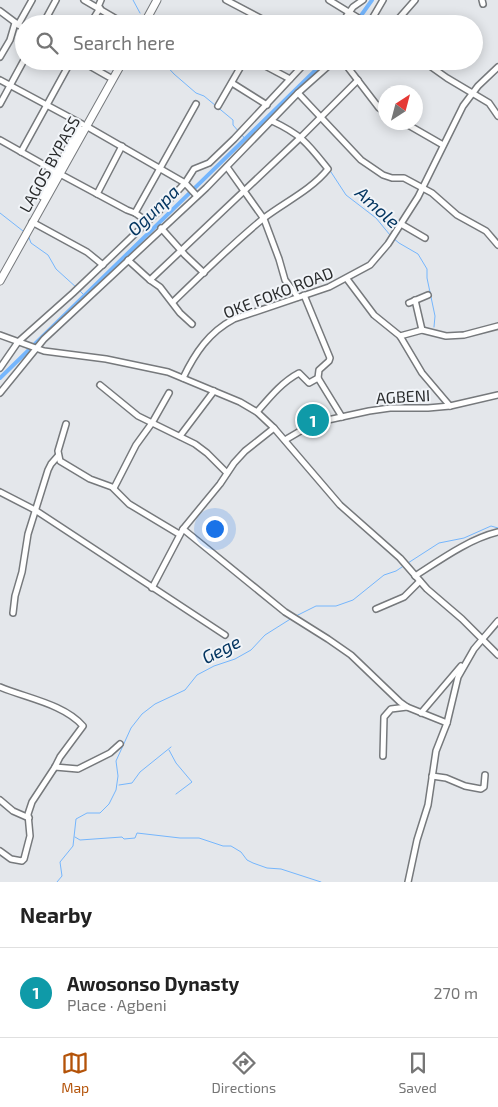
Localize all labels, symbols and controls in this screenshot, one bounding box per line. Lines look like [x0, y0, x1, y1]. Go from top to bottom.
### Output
search box [15, 15, 483, 70]
icon: search [33, 29, 61, 57]
text: Search here [73, 31, 175, 54]
north arrow [378, 85, 423, 130]
street label: LAGOS BYPASS [15, 113, 83, 215]
water label: Ogunpa [122, 180, 184, 240]
water label: Amole [351, 181, 405, 233]
street label: OKE FOKO ROAD [220, 262, 336, 322]
street label: AGBENI [375, 385, 431, 407]
pin: 1 [297, 401, 329, 439]
your location [202, 516, 228, 542]
water label: Gege [198, 630, 245, 668]
text: Nearby [20, 902, 92, 927]
text: Awosonso Dynasty [67, 972, 239, 995]
text: 1 [33, 983, 39, 1002]
text: 270 m [434, 983, 478, 1002]
text: Place · Agbeni [67, 995, 167, 1014]
tab: Map [61, 1049, 89, 1096]
tab: Directions [212, 1049, 276, 1096]
tab: Saved [398, 1049, 437, 1096]

